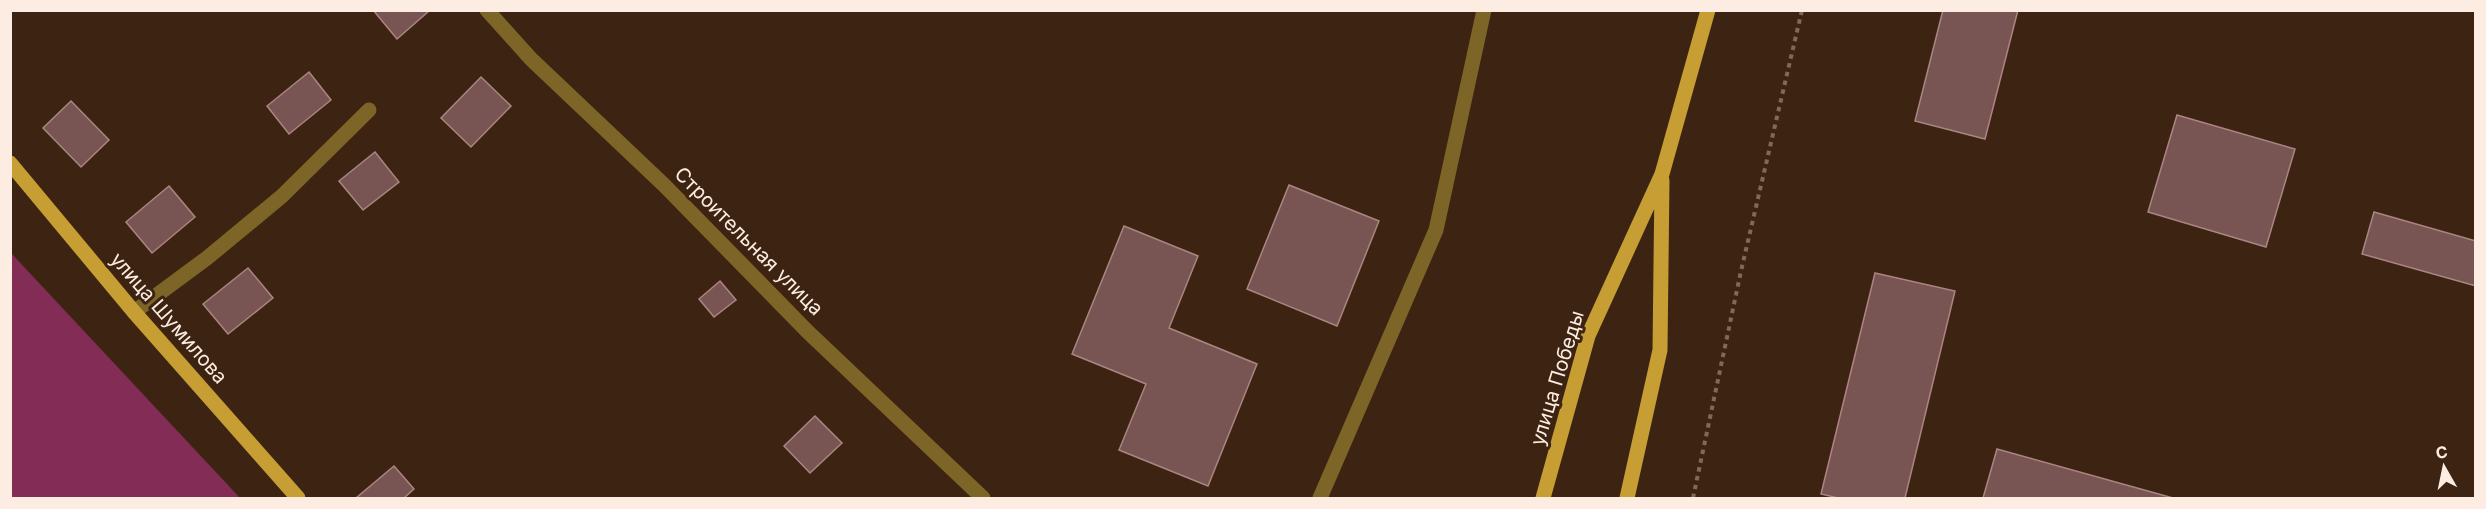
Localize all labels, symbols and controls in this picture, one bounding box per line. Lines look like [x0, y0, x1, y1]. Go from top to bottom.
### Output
street label: Строительная улица [670, 162, 828, 320]
street label: улица Шумилова [105, 247, 233, 389]
street label: улица Победы [1525, 307, 1589, 449]
north arrow [2414, 437, 2474, 497]
text: С [2434, 441, 2449, 463]

